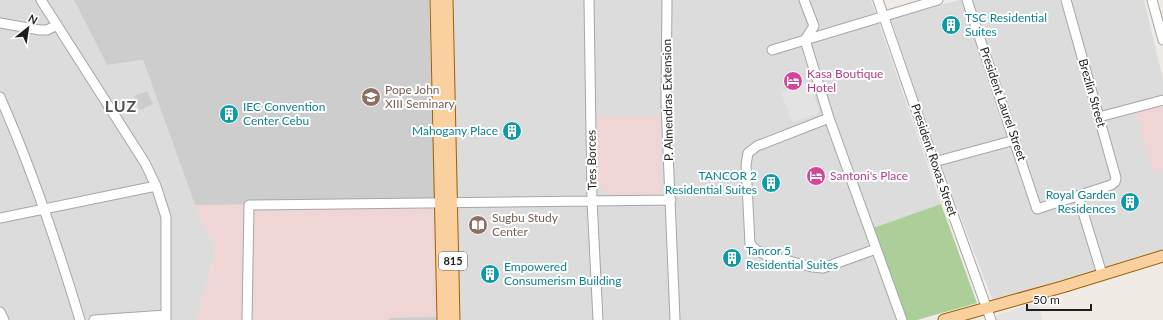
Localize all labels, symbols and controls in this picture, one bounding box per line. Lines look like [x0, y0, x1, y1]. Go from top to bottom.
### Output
north arrow [8, 8, 48, 48]
place label: TSC Residential Suites [965, 10, 1047, 39]
text: N [26, 11, 40, 27]
building icon: TSC Residential Suites [940, 14, 962, 36]
street label: P. Almendras Extension [659, 39, 676, 161]
street label: President Laurel Street [977, 45, 1030, 163]
street label: Brezlin Street [1076, 57, 1110, 130]
place label: Kasa Boutique Hotel [807, 66, 883, 95]
hotel icon: Kasa Boutique Hotel [782, 70, 804, 92]
place label: Pope John XIII Seminary [385, 82, 456, 111]
school or university icon: Pope John XIII Seminary [360, 86, 382, 108]
district label: LUZ [105, 96, 137, 115]
place label: IEC Convention Center Cebu [243, 99, 325, 128]
street label: President Roxas Street [908, 102, 961, 219]
building icon: IEC Convention Center Cebu [218, 103, 240, 125]
building icon: Mahogany Place [501, 120, 523, 142]
place label: Mahogany Place [412, 123, 498, 138]
street label: Tres Borces [583, 130, 600, 190]
hotel icon: Santoni's Place [805, 165, 827, 187]
place label: TANCOR 2 Residential Suites [665, 168, 757, 197]
place label: Santoni's Place [830, 168, 908, 183]
building icon: TANCOR 2 Residential Suites [760, 172, 782, 194]
place label: Royal Garden Residences [1046, 187, 1116, 216]
building icon: Royal Garden Residences [1119, 191, 1141, 213]
place label: Sugbu Study Center [492, 210, 559, 239]
library icon: Sugbu Study Center [467, 214, 489, 236]
place label: Tancor 5 Residential Suites [746, 243, 838, 272]
building icon: Tancor 5 Residential Suites [721, 247, 743, 269]
road number: 815 [439, 252, 467, 270]
place label: Empowered Consumerism Building [504, 259, 621, 288]
building icon: Empowered Consumerism Building [479, 263, 501, 285]
scale bar [1027, 286, 1091, 312]
text: 50 m [1033, 292, 1060, 307]

